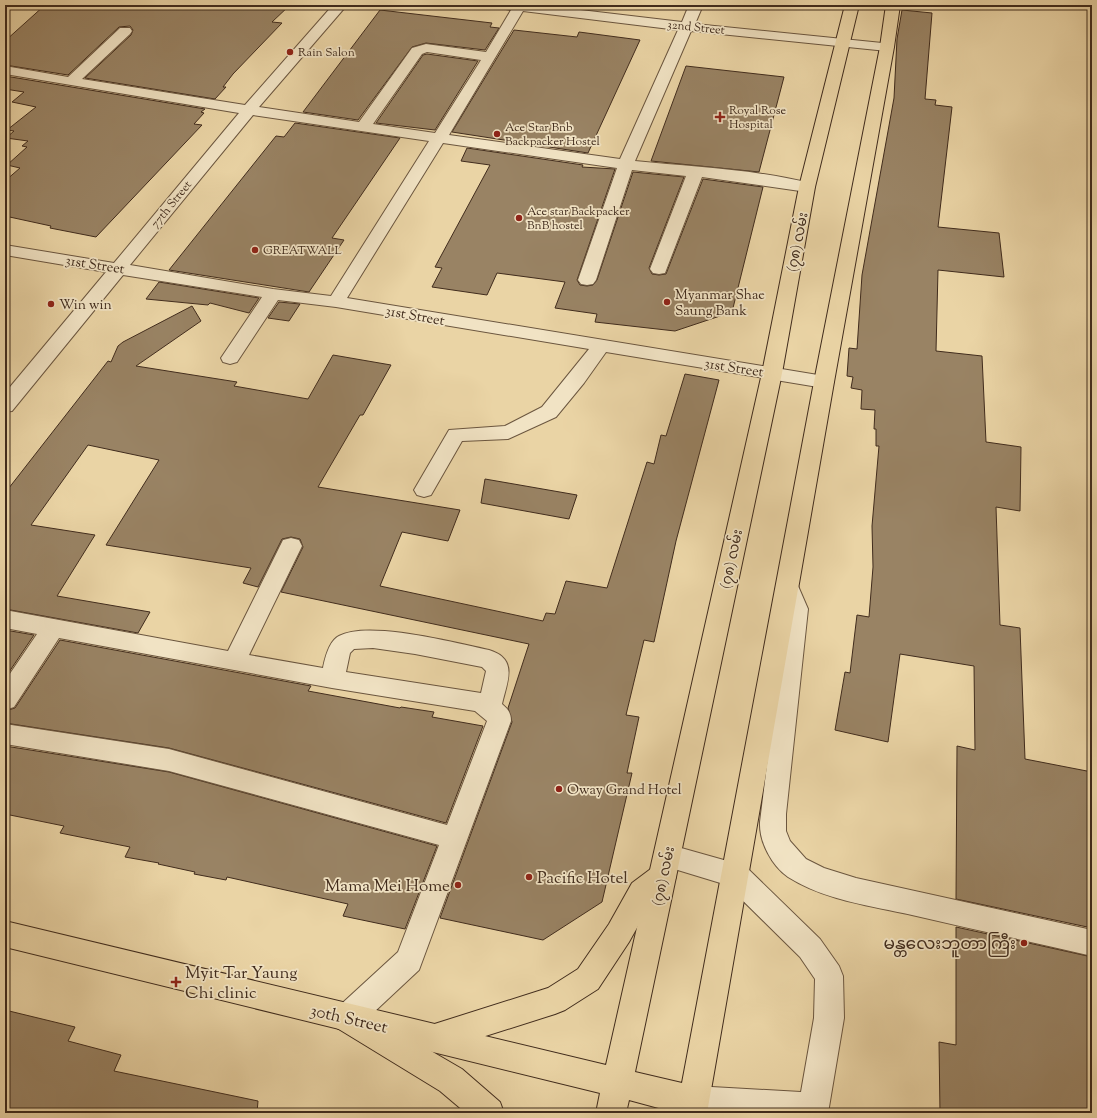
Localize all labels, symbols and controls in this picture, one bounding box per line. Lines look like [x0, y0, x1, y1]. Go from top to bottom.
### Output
street label: 32nd Street [666, 16, 726, 40]
place label: Rain Salon [298, 44, 355, 62]
marker: Rain Salon [285, 47, 295, 57]
place label: Royal Rose Hospital [729, 102, 786, 134]
marker: Royal Rose Hospital [714, 111, 726, 123]
place label: Ace Star Bnb Backpacker Hostel [505, 119, 600, 151]
marker: Ace Star Bnb Backpacker Hostel [492, 129, 502, 139]
street label: 77th Street [147, 177, 197, 232]
place label: Ace star Backpacker BnB hostel [527, 203, 630, 235]
street label: (၇၈) လမ်း [781, 210, 815, 274]
marker: Ace star Backpacker BnB hostel [514, 213, 524, 223]
place label: GREATWALL [263, 242, 342, 260]
marker: GREATWALL [250, 245, 260, 255]
street label: 31st Street [64, 251, 126, 281]
place label: Myanmar Shae Saung Bank [675, 286, 765, 322]
place label: Win win [59, 296, 112, 316]
marker: Myanmar Shae Saung Bank [662, 297, 672, 307]
marker: Win win [46, 299, 56, 309]
street label: 31st Street [383, 302, 446, 332]
street label: 31st Street [703, 354, 765, 384]
street label: (၇၈) လမ်း [715, 527, 749, 591]
place label: Oway Grand Hotel [567, 781, 682, 801]
marker: Oway Grand Hotel [554, 784, 564, 794]
street label: (၇၈) လမ်း [647, 844, 681, 908]
place label: Pacific Hotel [537, 867, 628, 891]
marker: Pacific Hotel [524, 872, 534, 882]
place label: Mama Mei Home [325, 875, 450, 899]
marker: Mama Mei Home [453, 880, 463, 890]
place label: မန္တလေးဘူတာကြီး [883, 932, 1016, 958]
marker: မန္တလေးဘူတာကြီး [1019, 938, 1029, 948]
place label: Myit Tar Yaung Chi clinic [185, 962, 298, 1006]
marker: Myit Tar Yaung Chi clinic [170, 976, 182, 988]
street label: 30th Street [307, 999, 390, 1041]

